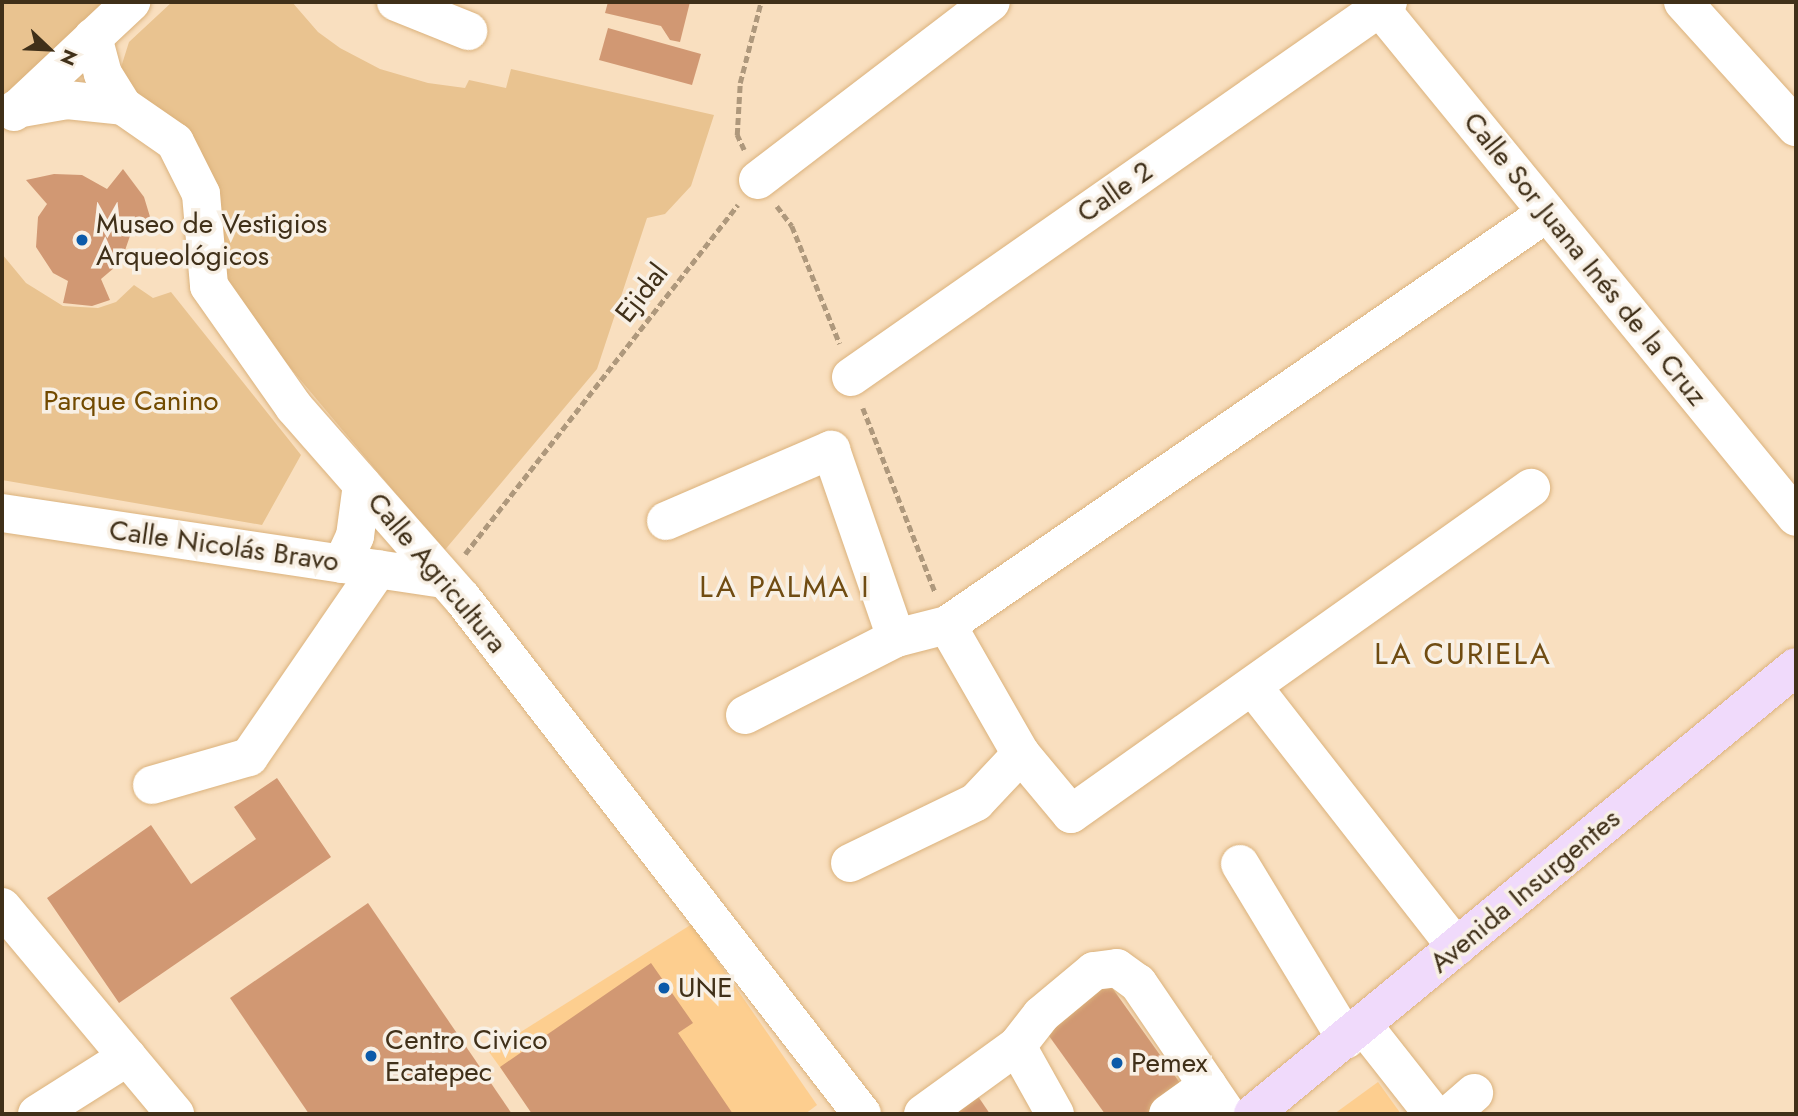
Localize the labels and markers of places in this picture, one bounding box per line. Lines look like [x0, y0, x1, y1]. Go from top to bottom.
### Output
place label: Museo de Vestigios Arqueológicos [96, 207, 327, 273]
marker: Museo de Vestigios Arqueológicos [74, 232, 90, 248]
place label: UNE [678, 971, 733, 1005]
marker: UNE [656, 980, 672, 996]
place label: Centro Civico Ecatepec [385, 1023, 548, 1089]
place label: Pemex [1131, 1046, 1208, 1080]
marker: Centro Civico Ecatepec [363, 1048, 379, 1064]
marker: Pemex [1109, 1055, 1125, 1071]

